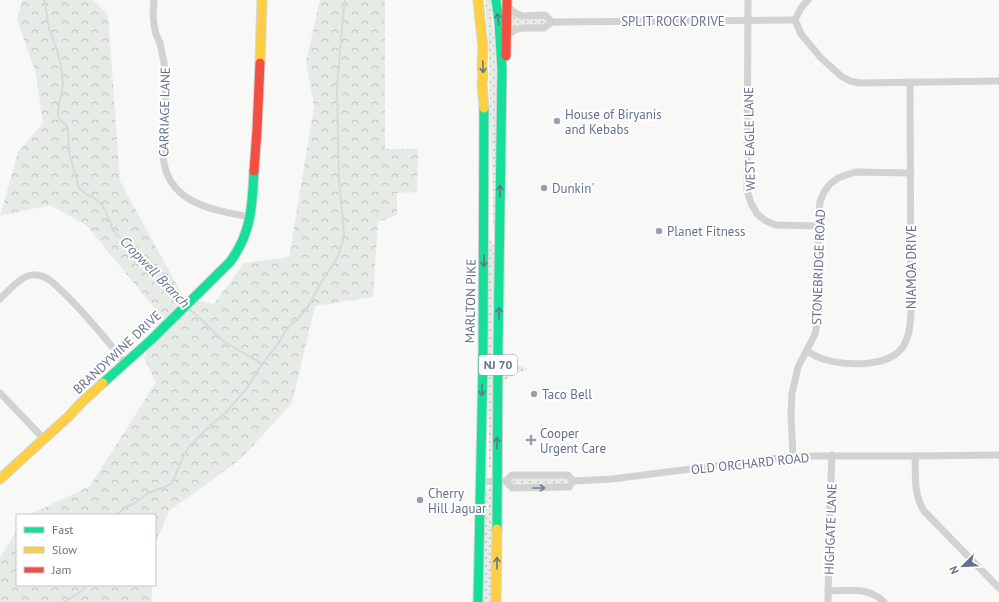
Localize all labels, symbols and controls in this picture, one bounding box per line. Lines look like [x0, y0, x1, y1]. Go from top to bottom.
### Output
one-way arrow [494, 13, 502, 26]
street label: SPLIT ROCK DRIVE [621, 13, 725, 30]
one-way arrow [479, 60, 486, 73]
street label: CARRIAGE LANE [155, 67, 174, 157]
street label: WEST EAGLE LANE [740, 87, 759, 191]
place label: House of Biryanis and Kebabs [565, 106, 662, 138]
marker: House of Biryanis and Kebabs [552, 116, 562, 126]
place label: Dunkin' [552, 180, 594, 197]
marker: Dunkin' [539, 183, 549, 193]
one-way arrow [496, 185, 504, 198]
street label: STONEBRIDGE ROAD [808, 209, 829, 325]
place label: Planet Fitness [667, 223, 745, 240]
street label: NIAMOA DRIVE [903, 225, 920, 309]
marker: Planet Fitness [654, 226, 664, 236]
water label: Cropwell Branch [116, 232, 194, 312]
one-way arrow [480, 254, 488, 267]
street label: MARLTON PIKE [461, 259, 480, 343]
street label: BRANDYWINE DRIVE [70, 307, 165, 398]
one-way arrow [495, 307, 503, 320]
road number: NJ 70 [479, 355, 517, 375]
one-way arrow [478, 383, 486, 396]
place label: Taco Bell [542, 386, 592, 403]
marker: Taco Bell [529, 389, 539, 399]
place label: Cooper Urgent Care [540, 425, 606, 457]
marker: Cooper Urgent Care [525, 434, 537, 446]
one-way arrow [493, 437, 501, 450]
street label: OLD ORCHARD ROAD [690, 449, 810, 478]
street label: HIGHGATE LANE [820, 483, 841, 575]
one-way arrow [532, 484, 545, 492]
place label: Cherry Hill Jaguar [428, 485, 487, 517]
marker: Cherry Hill Jaguar [415, 495, 425, 505]
legend [16, 514, 156, 586]
text: Fast [52, 522, 73, 537]
text: Slow [52, 542, 77, 557]
north arrow [943, 546, 983, 586]
one-way arrow [493, 557, 501, 570]
text: Jam [51, 562, 71, 577]
text: N [946, 564, 962, 576]

